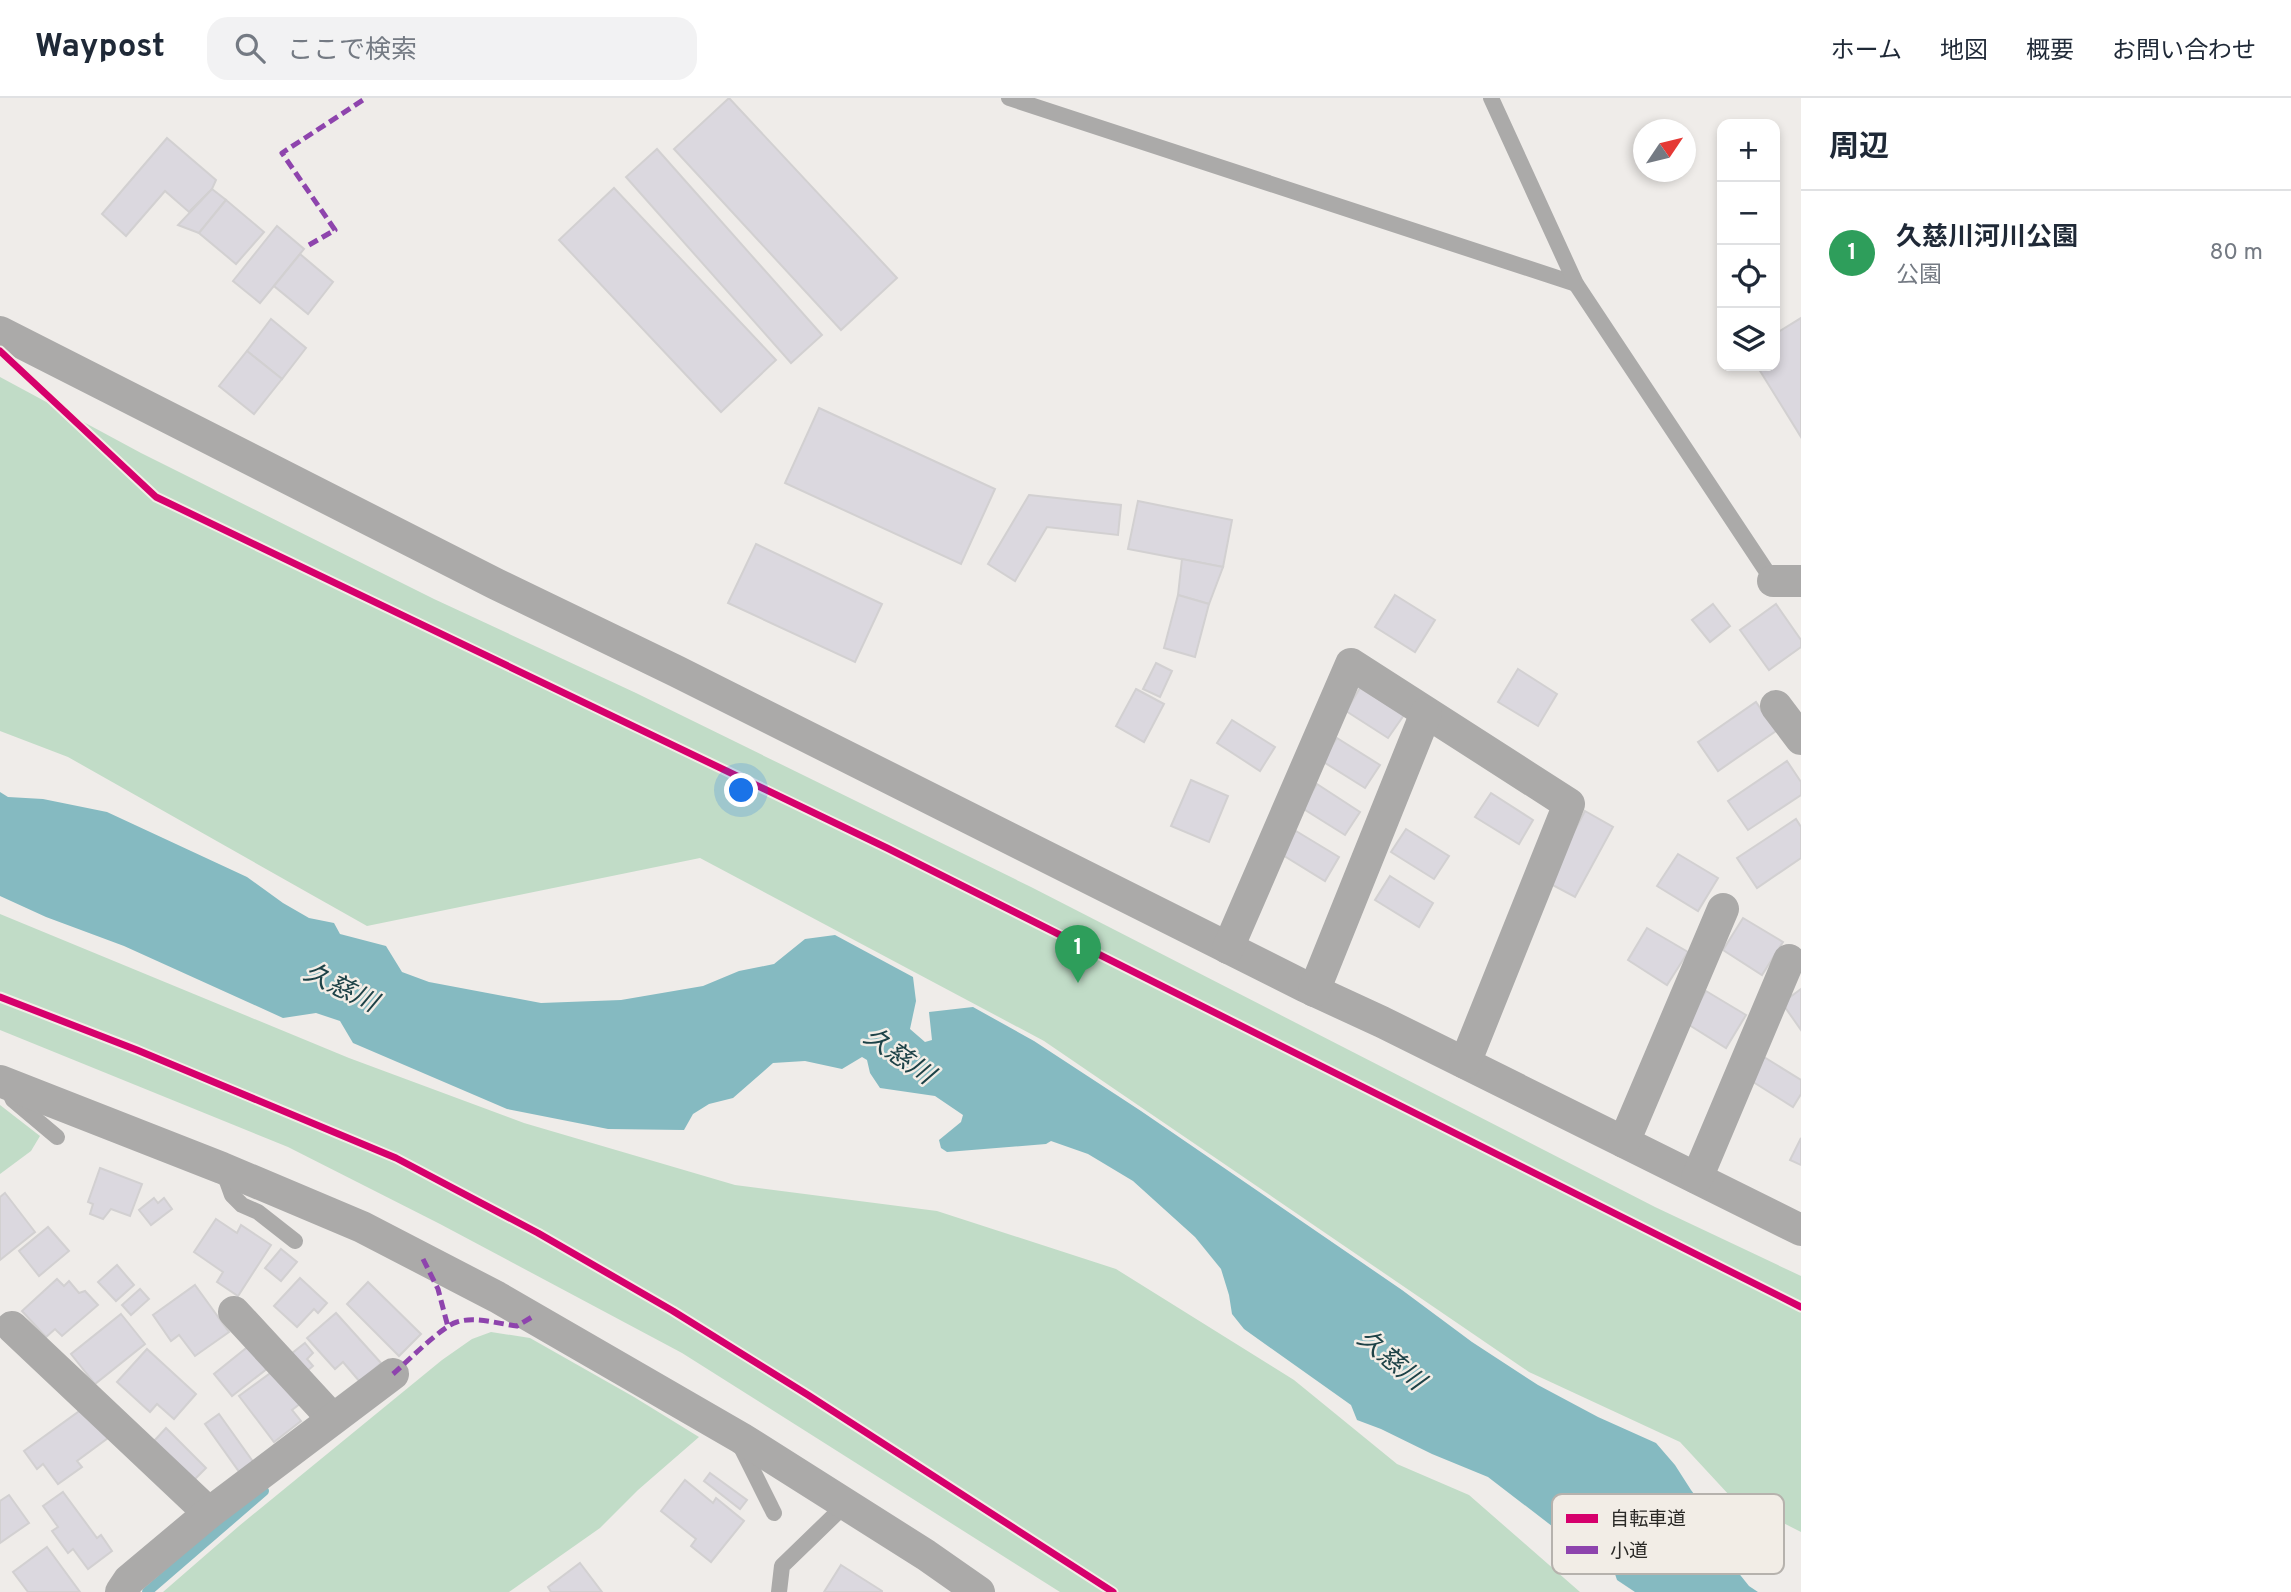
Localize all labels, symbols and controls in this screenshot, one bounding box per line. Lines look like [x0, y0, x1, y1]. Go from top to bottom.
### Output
search box [207, 17, 697, 80]
text: Waypost [35, 27, 165, 69]
icon: search [231, 29, 269, 67]
text: ここで検索 [287, 35, 417, 68]
text: ホーム [1831, 37, 1902, 67]
text: 地図 [1940, 37, 1988, 67]
text: 概要 [2026, 37, 2074, 67]
text: お問い合わせ [2112, 37, 2256, 67]
north arrow [1633, 119, 1696, 182]
map controls [1717, 119, 1780, 371]
button: + [1717, 119, 1780, 182]
text: 周辺 [1829, 130, 1889, 167]
button: − [1717, 182, 1780, 245]
text: 久慈川河川公園 [1896, 222, 2078, 255]
text: 1 [1847, 239, 1857, 268]
text: 80 m [2210, 239, 2263, 268]
button: locate [1717, 245, 1780, 308]
text: 公園 [1896, 262, 1942, 291]
button: layers [1717, 308, 1780, 371]
your location [724, 773, 758, 807]
pin: 1 [1055, 925, 1101, 983]
water label: 久慈川 [298, 957, 385, 1022]
water label: 久慈川 [857, 1021, 942, 1095]
water label: 久慈川 [1350, 1323, 1433, 1401]
legend [1552, 1494, 1784, 1574]
text: 自転車道 [1610, 1508, 1686, 1532]
text: 小道 [1610, 1540, 1648, 1564]

